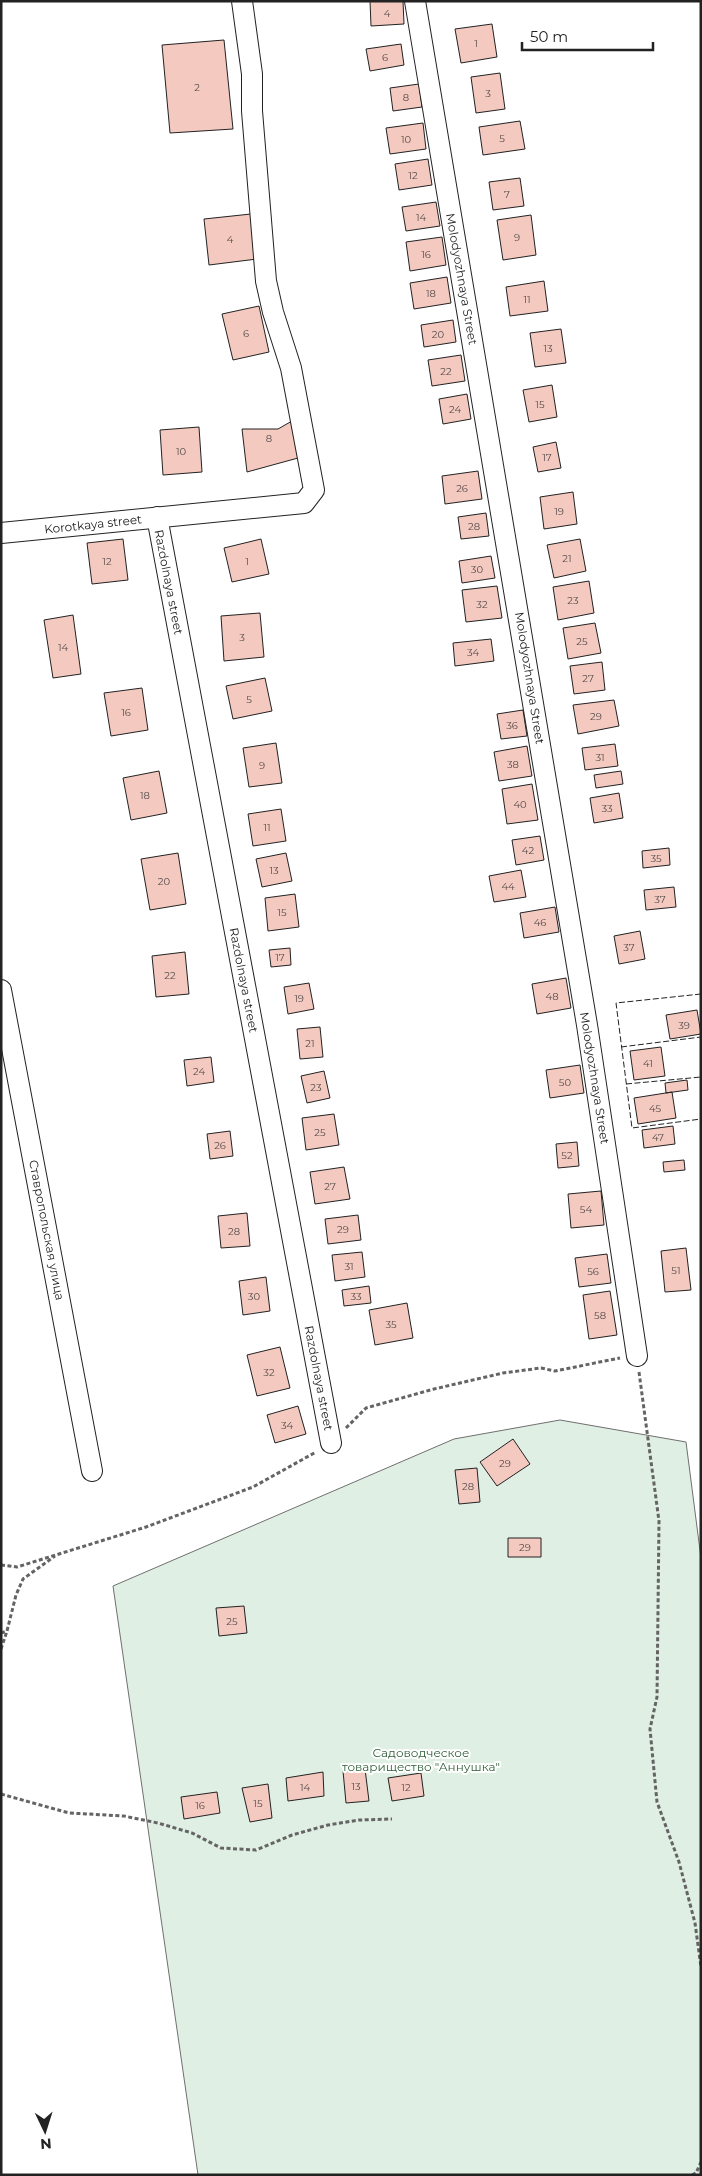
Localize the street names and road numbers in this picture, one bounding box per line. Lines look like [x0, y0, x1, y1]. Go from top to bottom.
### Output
street label: Molodyozhnaya Street [443, 212, 481, 346]
street label: Korotkaya street [43, 511, 143, 537]
street label: Razdolnaya street [151, 528, 187, 636]
street label: Molodyozhnaya Street [512, 611, 548, 745]
street label: Razdolnaya street [226, 926, 262, 1034]
street label: Molodyozhnaya Street [577, 1011, 613, 1145]
street label: Ставропольская улица [26, 1158, 68, 1302]
street label: Razdolnaya street [301, 1324, 337, 1432]

